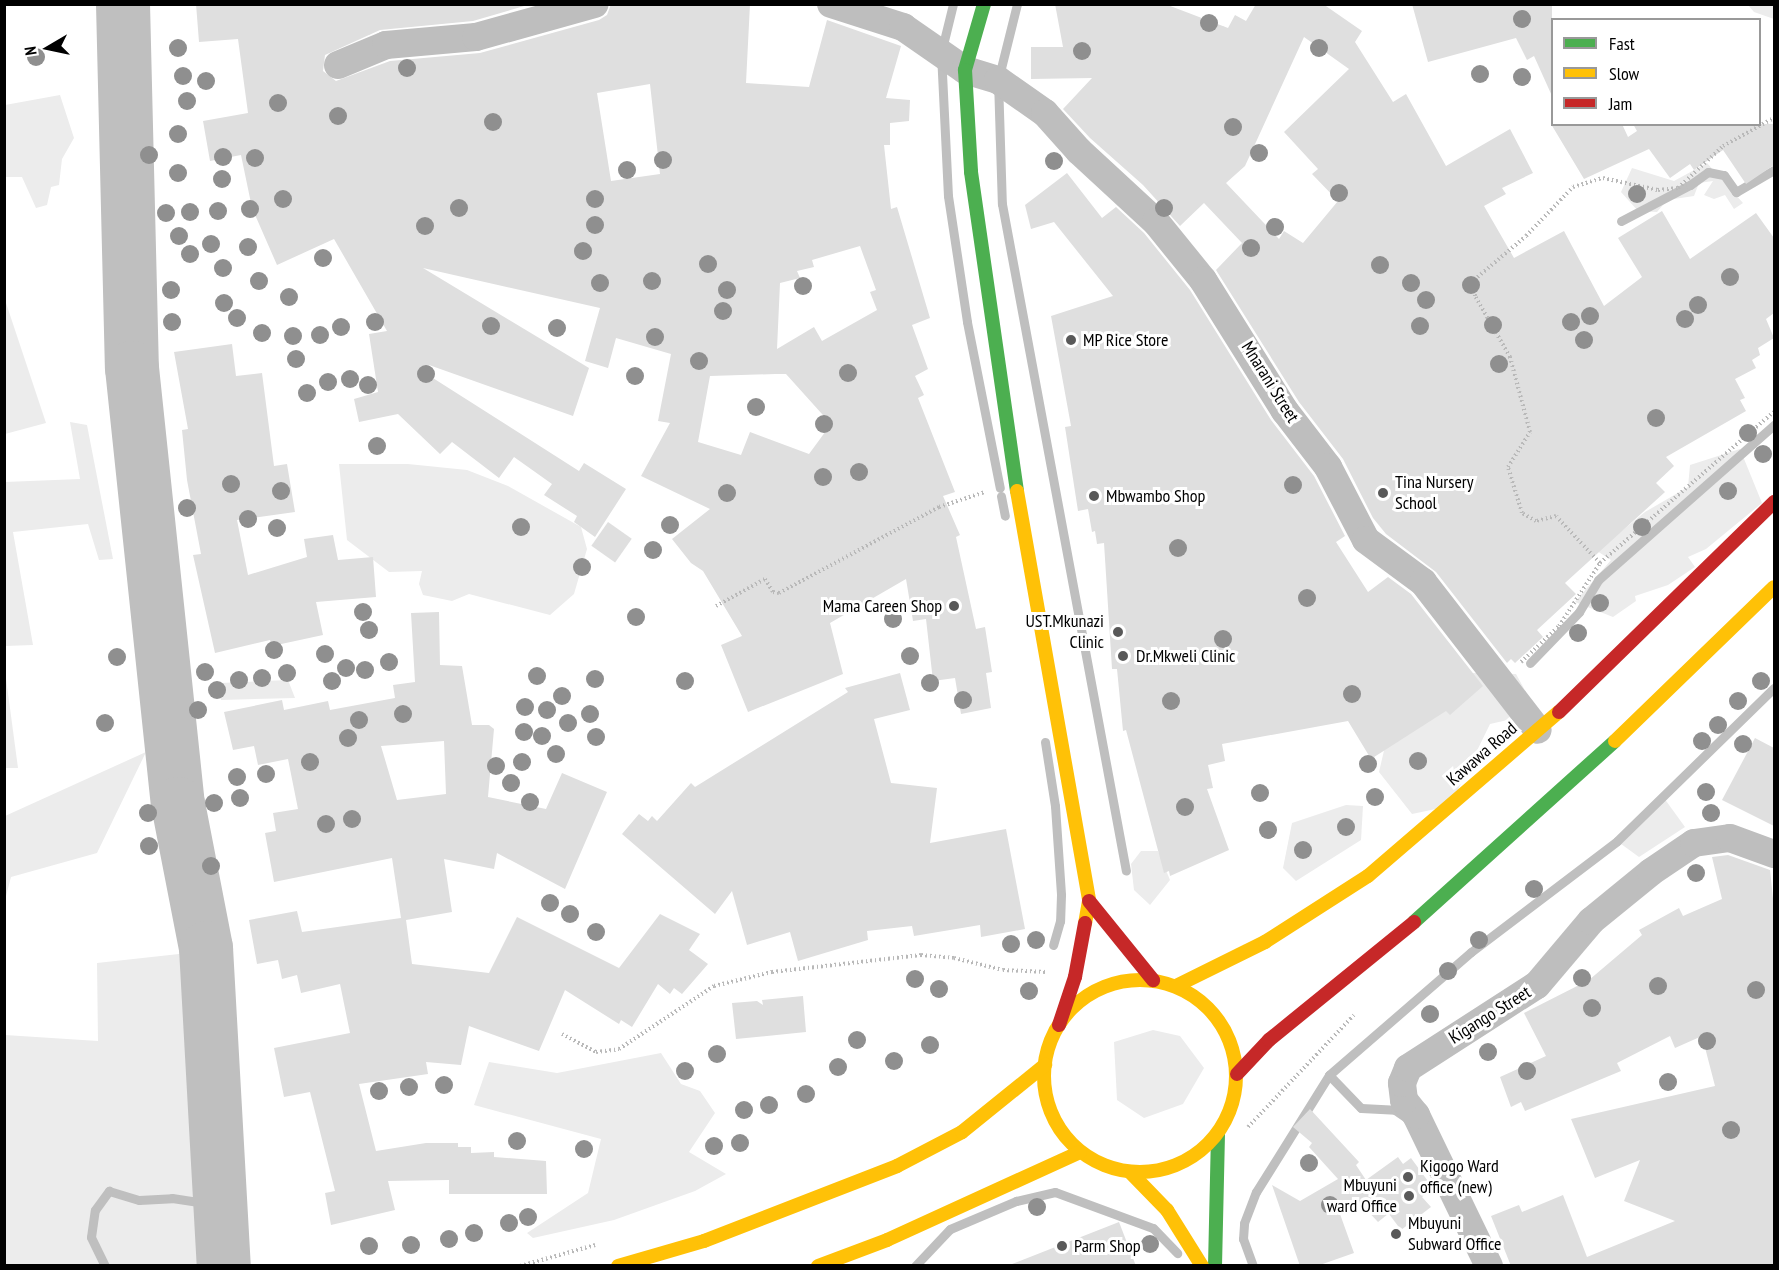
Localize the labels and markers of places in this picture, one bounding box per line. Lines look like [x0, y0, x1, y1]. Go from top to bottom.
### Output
place label: MP Rice Store [1083, 329, 1169, 351]
marker: MP Rice Store [1064, 333, 1078, 347]
place label: Tina Nursery School [1395, 472, 1474, 514]
place label: Mbwambo Shop [1106, 485, 1205, 507]
marker: Tina Nursery School [1376, 486, 1390, 500]
marker: Mbwambo Shop [1087, 489, 1101, 503]
place label: Mama Careen Shop [823, 595, 942, 617]
marker: Mama Careen Shop [947, 599, 961, 613]
place label: UST.Mkunazi Clinic [1025, 611, 1104, 654]
marker: UST.Mkunazi Clinic [1109, 623, 1127, 641]
place label: Dr.Mkweli Clinic [1136, 645, 1235, 667]
marker: Dr.Mkweli Clinic [1114, 647, 1132, 665]
place label: Kigogo Ward office (new) [1420, 1156, 1499, 1198]
marker: Kigogo Ward office (new) [1401, 1170, 1415, 1184]
place label: Mbuyuni ward Office [1327, 1175, 1397, 1218]
marker: Mbuyuni ward Office [1402, 1189, 1416, 1203]
place label: Mbuyuni Subward Office [1408, 1213, 1501, 1256]
marker: Mbuyuni Subward Office [1389, 1227, 1403, 1241]
place label: Parm Shop [1074, 1235, 1141, 1257]
marker: Parm Shop [1055, 1239, 1069, 1253]

